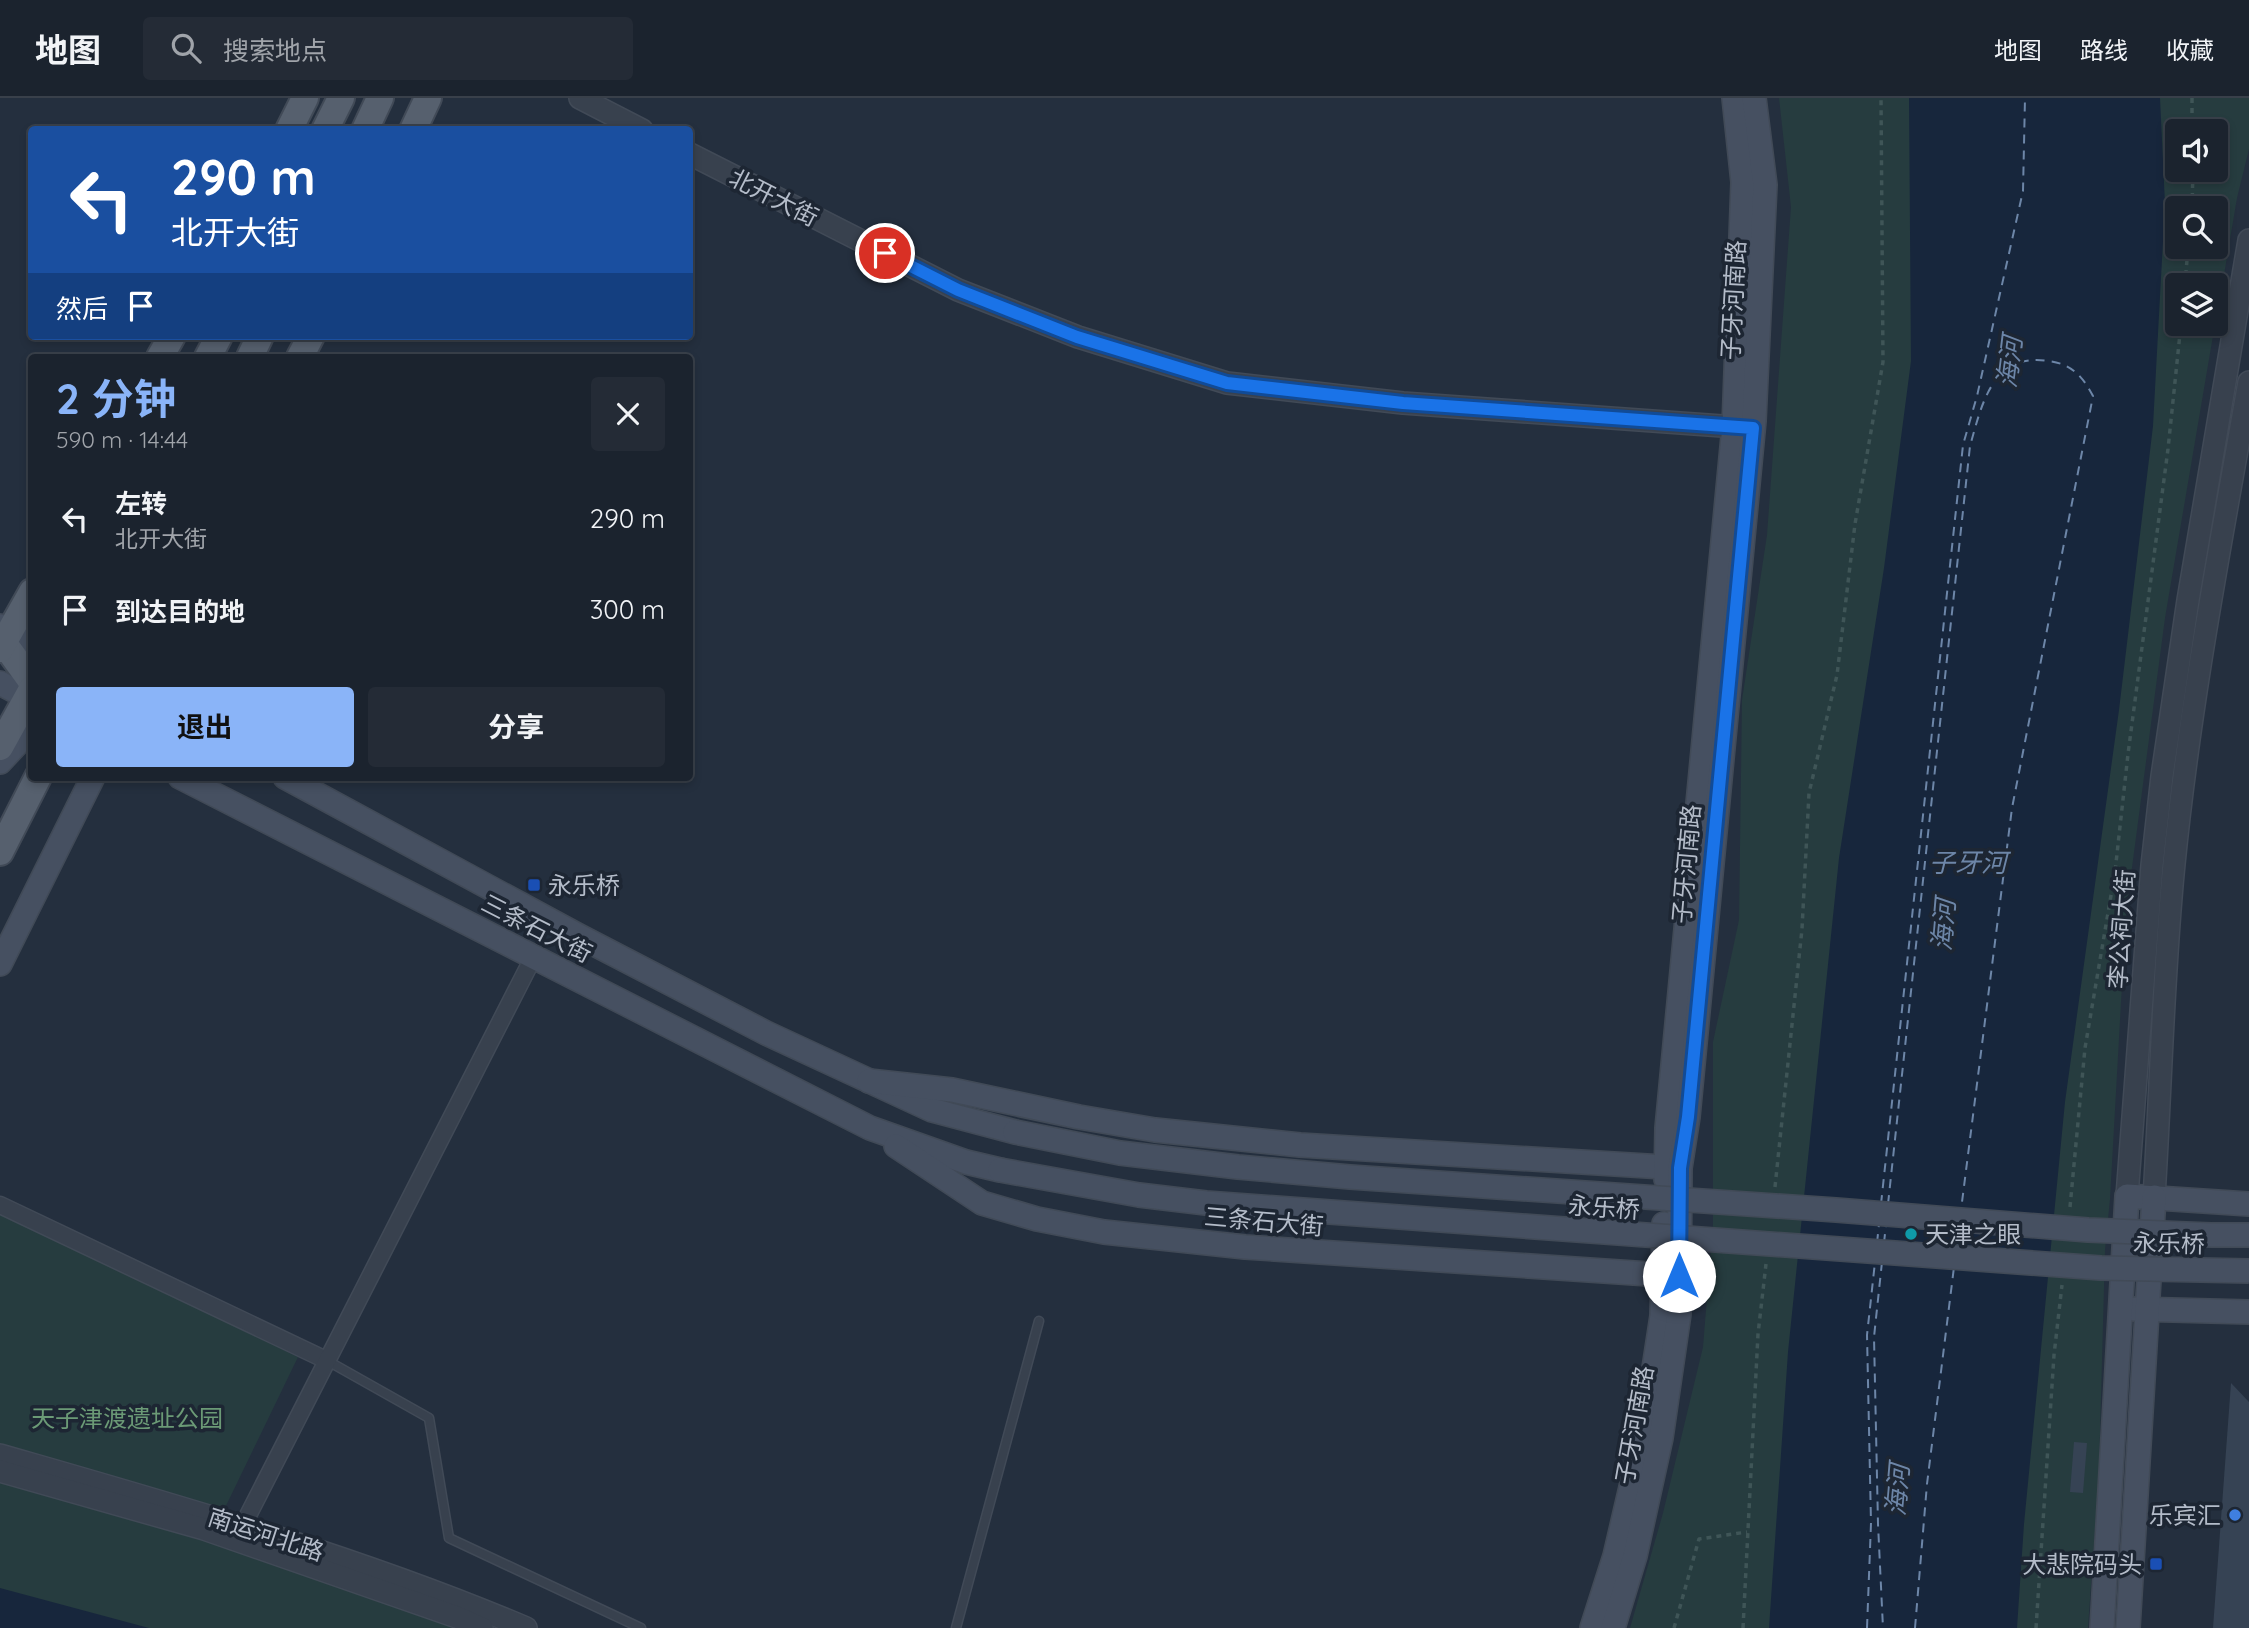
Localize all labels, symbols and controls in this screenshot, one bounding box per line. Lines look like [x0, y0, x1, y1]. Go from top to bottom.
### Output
search box [143, 17, 633, 80]
text: 地图 [35, 29, 101, 70]
icon: search [167, 29, 205, 67]
text: 搜索地点 [223, 34, 327, 67]
text: 地图 [1994, 35, 2042, 65]
text: 路线 [2080, 35, 2128, 65]
text: 收藏 [2166, 35, 2214, 65]
map controls [2165, 119, 2228, 336]
button: sound [2165, 119, 2228, 182]
text: 290 m [171, 146, 316, 207]
icon: left [56, 154, 147, 245]
street label: 北开大街 [724, 162, 824, 232]
button: search [2165, 196, 2228, 259]
text: 北开大街 [171, 212, 299, 252]
pin [855, 223, 915, 283]
icon: arrive [866, 234, 904, 272]
street label: 子牙河南路 [1715, 239, 1751, 361]
button: layers [2165, 273, 2228, 336]
icon: arrive [122, 287, 160, 325]
text: 然后 [56, 292, 108, 325]
water label: 海河 [1989, 329, 2029, 390]
text: 2 分钟 [56, 372, 176, 425]
button: close [591, 377, 665, 451]
text: 590 m · 14:44 [56, 425, 188, 454]
text: 左转 [115, 487, 167, 520]
icon: left [56, 500, 94, 538]
text: 290 m [590, 502, 665, 535]
text: 北开大街 [115, 524, 207, 553]
icon: arrive [56, 591, 94, 629]
text: 300 m [590, 593, 665, 626]
text: 到达目的地 [115, 595, 245, 628]
button: 退出 [56, 687, 354, 767]
button: 分享 [368, 687, 665, 767]
street label: 子牙河南路 [1666, 803, 1706, 925]
water label: 子牙河 [1929, 846, 2012, 879]
street label: 李公祠大街 [2102, 868, 2140, 990]
place label: 永乐桥 [548, 870, 620, 900]
marker: 永乐桥 [526, 877, 542, 893]
street label: 三条石大街 [477, 887, 597, 969]
water label: 海河 [1924, 893, 1962, 952]
street label: 永乐桥 [1567, 1190, 1641, 1224]
street label: 三条石大街 [1203, 1201, 1325, 1241]
place label: 天津之眼 [1925, 1219, 2021, 1249]
marker: 天津之眼 [1903, 1226, 1919, 1242]
street label: 永乐桥 [2133, 1227, 2205, 1259]
position arrow [1642, 1239, 1716, 1313]
street label: 子牙河南路 [1609, 1363, 1659, 1487]
park label: 天子津渡遗址公园 [31, 1403, 223, 1433]
water label: 海河 [1878, 1458, 1916, 1517]
place label: 乐宾汇 [2149, 1500, 2221, 1530]
street label: 南运河北路 [204, 1501, 328, 1567]
marker: 乐宾汇 [2227, 1507, 2243, 1523]
place label: 大悲院码头 [2022, 1549, 2142, 1579]
marker: 大悲院码头 [2148, 1556, 2164, 1572]

